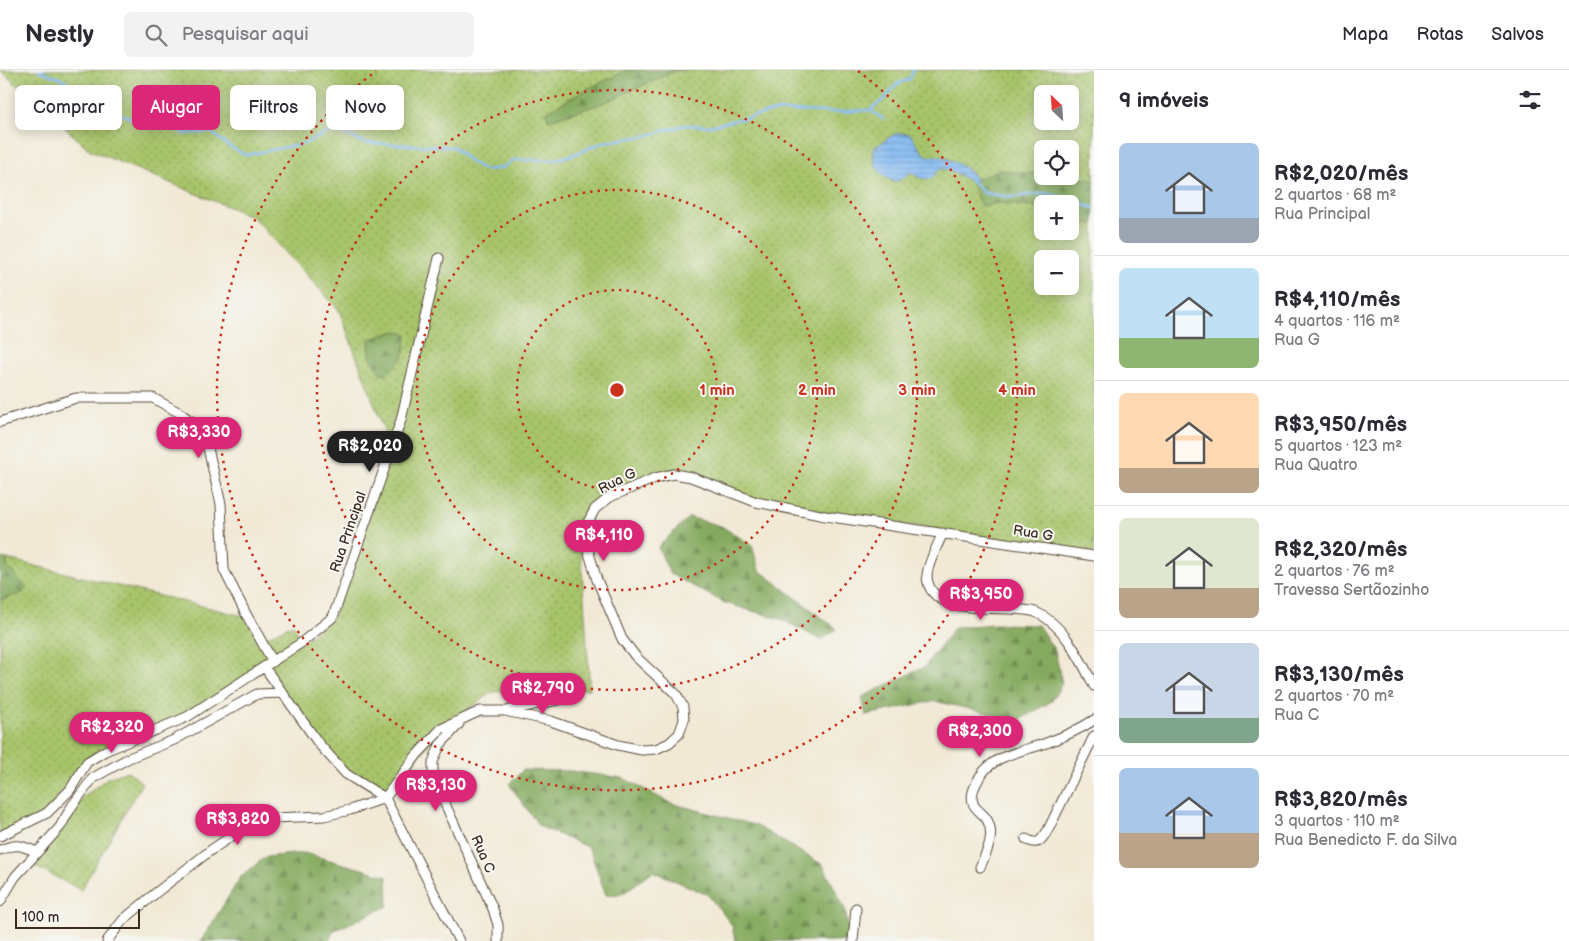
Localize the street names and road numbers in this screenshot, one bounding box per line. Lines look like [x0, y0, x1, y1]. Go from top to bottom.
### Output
street label: Rua G [595, 464, 639, 498]
street label: Rua Principal [326, 489, 370, 575]
street label: Rua G [1012, 521, 1055, 545]
street label: Rua C [467, 833, 499, 875]

